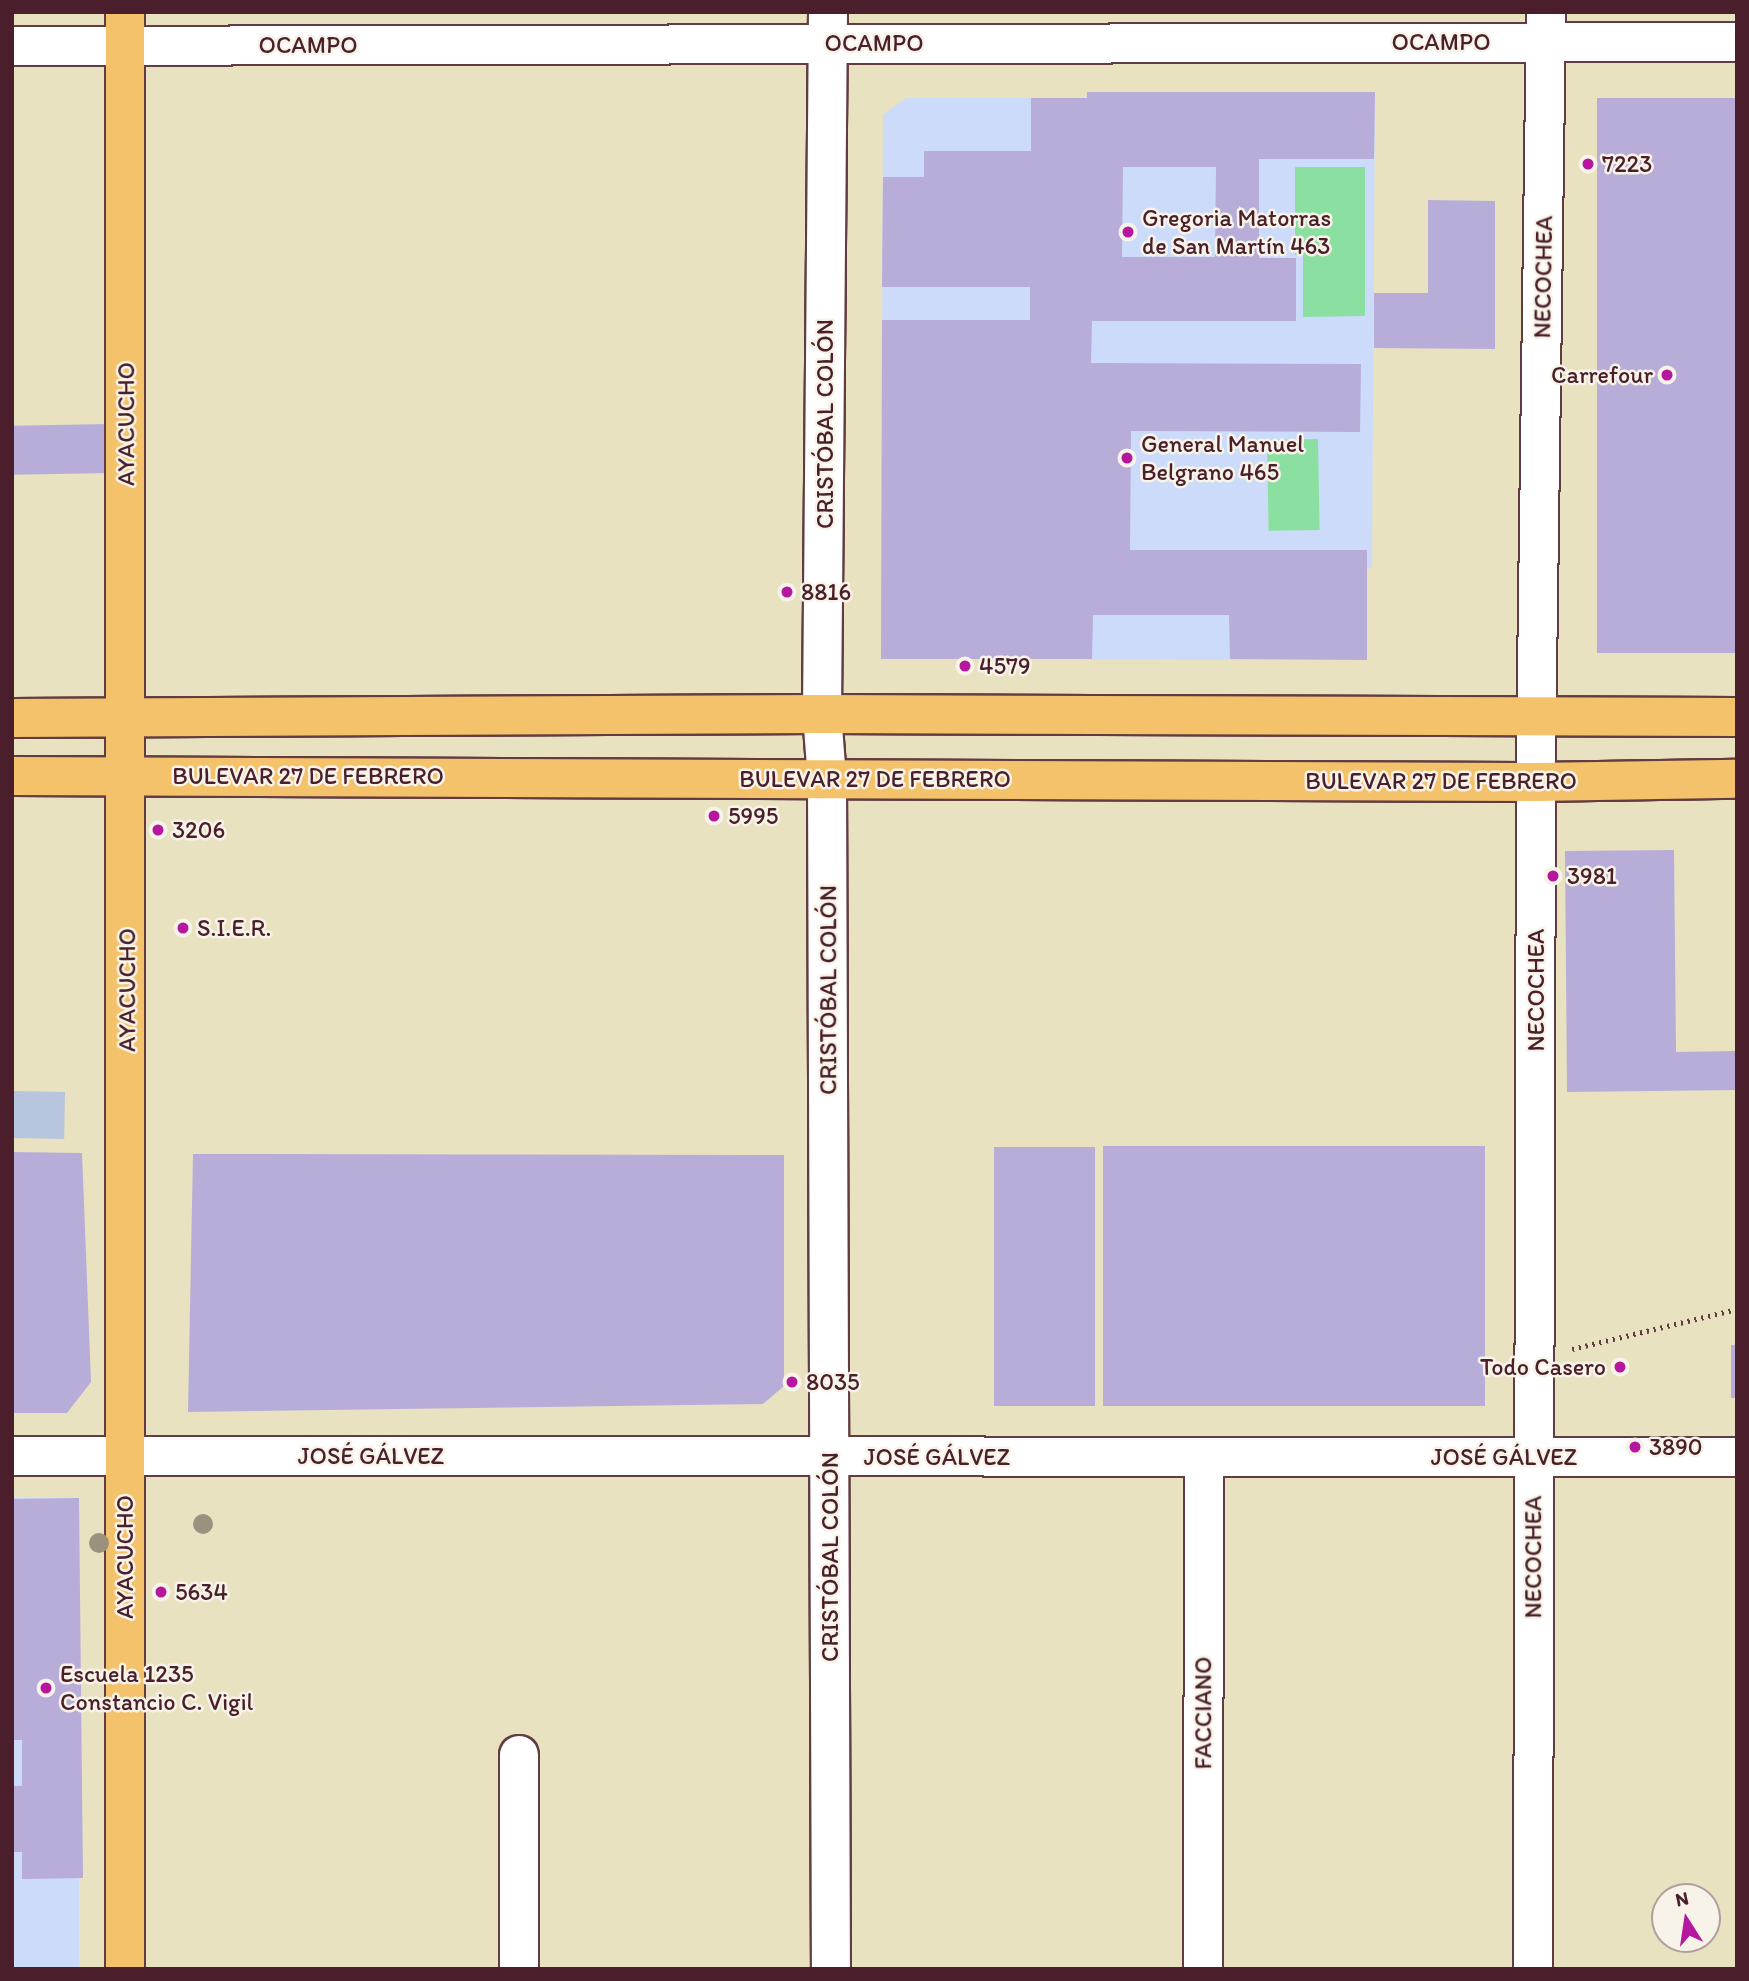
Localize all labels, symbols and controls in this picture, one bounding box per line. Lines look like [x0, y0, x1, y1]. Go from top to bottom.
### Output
street label: OCAMPO [1392, 28, 1490, 56]
street label: OCAMPO [825, 29, 923, 57]
street label: OCAMPO [259, 31, 357, 59]
place label: 7223 [1602, 150, 1652, 178]
marker: 7223 [1580, 156, 1596, 172]
place label: Gregoria Matorras de San Martín 463 [1142, 204, 1332, 260]
street label: NECOCHEA [1528, 215, 1558, 339]
marker: Gregoria Matorras de San Martín 463 [1120, 224, 1136, 240]
street label: CRISTÓBAL COLÓN [811, 319, 839, 529]
place label: Carrefour [1551, 361, 1653, 389]
street label: AYACUCHO [112, 362, 140, 486]
marker: Carrefour [1659, 367, 1675, 383]
place label: General Manuel Belgrano 465 [1141, 430, 1304, 486]
marker: General Manuel Belgrano 465 [1119, 450, 1135, 466]
place label: 8816 [801, 578, 851, 606]
marker: 8816 [779, 584, 795, 600]
place label: 4579 [979, 652, 1030, 680]
marker: 4579 [957, 658, 973, 674]
street label: BULEVAR 27 DE FEBRERO [172, 762, 444, 790]
street label: BULEVAR 27 DE FEBRERO [739, 765, 1011, 793]
street label: BULEVAR 27 DE FEBRERO [1305, 767, 1577, 795]
place label: 5995 [728, 802, 778, 830]
marker: 5995 [706, 808, 722, 824]
place label: 3206 [172, 816, 225, 844]
marker: 3206 [150, 822, 166, 838]
place label: 3981 [1567, 862, 1617, 890]
marker: 3981 [1545, 868, 1561, 884]
street label: CRISTÓBAL COLÓN [814, 885, 842, 1095]
place label: S.I.E.R. [197, 914, 271, 942]
marker: S.I.E.R. [175, 920, 191, 936]
street label: AYACUCHO [113, 928, 141, 1052]
street label: NECOCHEA [1522, 929, 1550, 1051]
place label: Todo Casero [1481, 1353, 1606, 1381]
marker: Todo Casero [1612, 1359, 1628, 1375]
place label: 8035 [806, 1368, 860, 1396]
marker: 8035 [784, 1374, 800, 1390]
place label: 3890 [1649, 1433, 1703, 1461]
marker: 3890 [1627, 1439, 1643, 1455]
street label: JOSÉ GÁLVEZ [298, 1442, 444, 1470]
street label: JOSÉ GÁLVEZ [864, 1443, 1010, 1471]
street label: JOSÉ GÁLVEZ [1431, 1443, 1577, 1471]
street label: CRISTÓBAL COLÓN [816, 1452, 844, 1662]
street label: AYACUCHO [111, 1495, 139, 1619]
street label: NECOCHEA [1519, 1496, 1547, 1618]
place label: 5634 [175, 1578, 228, 1606]
marker: 5634 [153, 1584, 169, 1600]
street label: FACCIANO [1189, 1657, 1217, 1769]
place label: Escuela 1235 Constancio C. Vigil [60, 1660, 253, 1716]
marker: Escuela 1235 Constancio C. Vigil [38, 1680, 54, 1696]
north arrow [1651, 1883, 1721, 1953]
text: N [1673, 1886, 1691, 1912]

